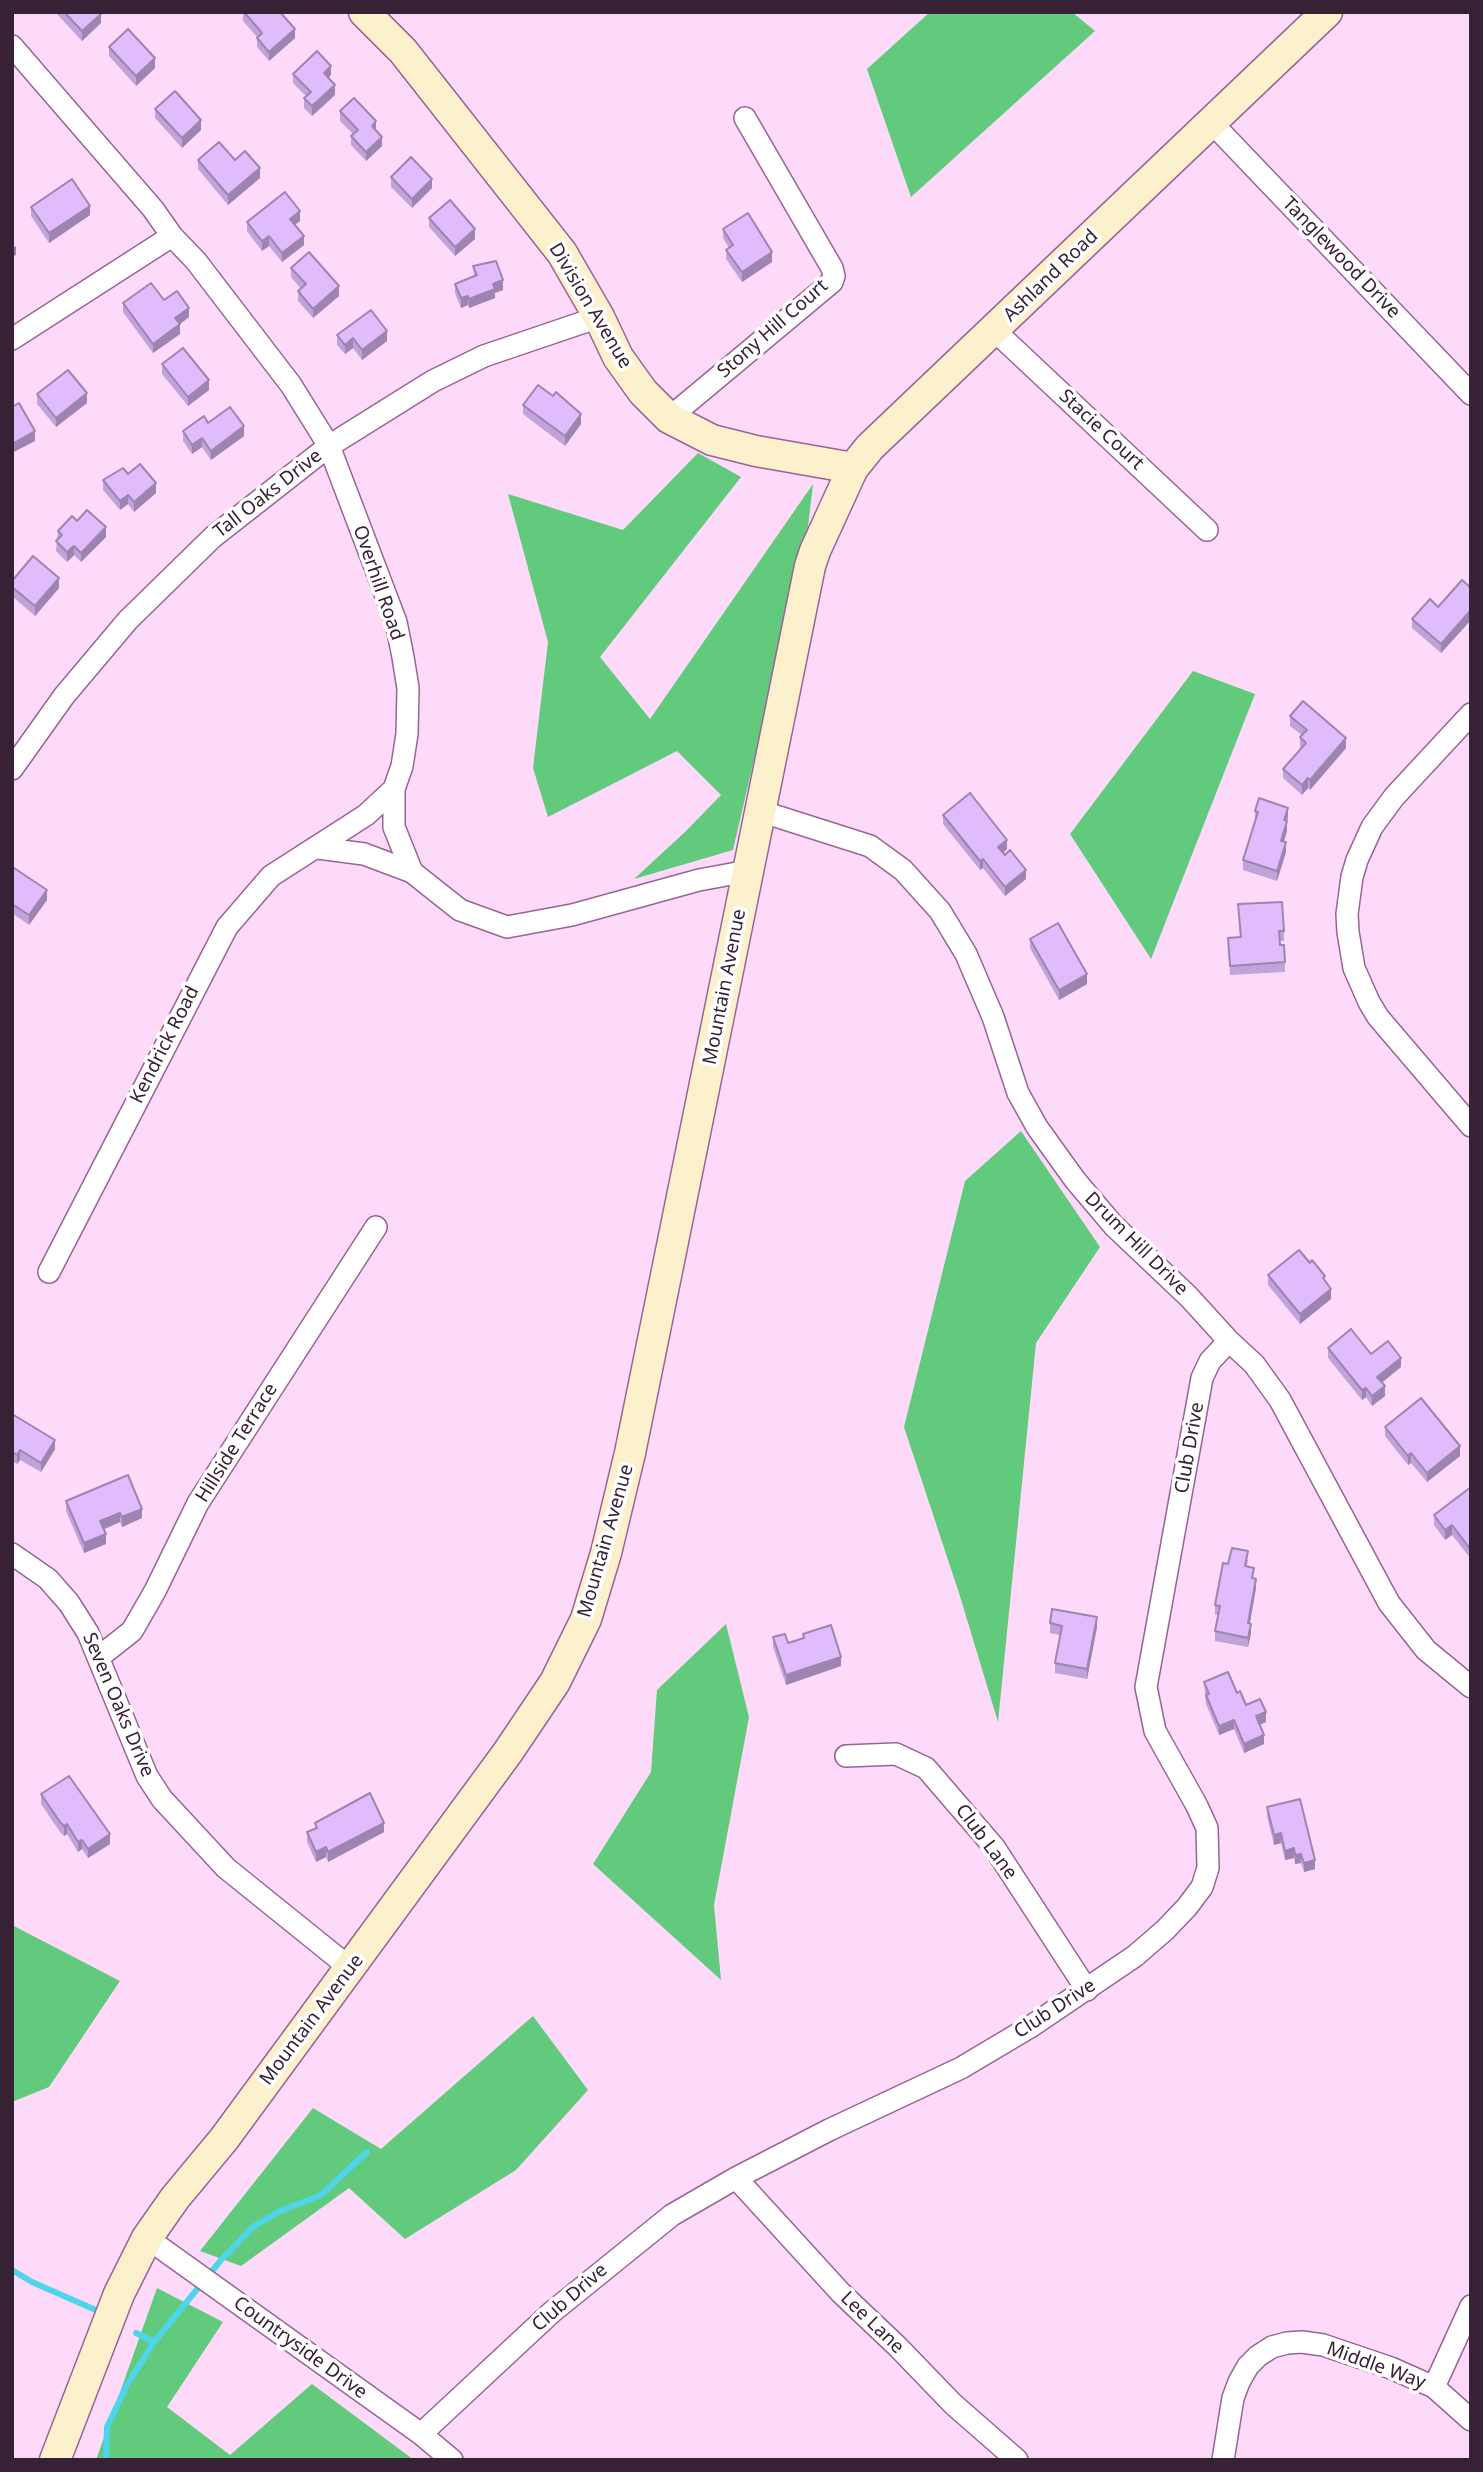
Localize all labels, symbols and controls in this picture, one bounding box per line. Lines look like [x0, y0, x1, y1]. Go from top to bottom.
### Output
street label: Tanglewood Drive [1277, 193, 1405, 323]
street label: Ashland Road [999, 225, 1103, 327]
street label: Division Avenue [544, 239, 636, 373]
street label: Stony Hill Court [713, 275, 833, 383]
street label: Stacie Court [1054, 385, 1148, 475]
street label: Tall Oaks Drive [209, 445, 327, 543]
street label: Overhill Road [348, 523, 408, 643]
street label: Mountain Avenue [699, 907, 751, 1067]
street label: Kendrick Road [126, 983, 204, 1107]
street label: Drum Hill Drive [1080, 1188, 1192, 1300]
street label: Hillside Terrace [191, 1379, 283, 1507]
street label: Club Drive [1171, 1401, 1209, 1495]
street label: Mountain Avenue [573, 1462, 639, 1620]
street label: Seven Oaks Drive [77, 1629, 159, 1781]
street label: Club Lane [950, 1800, 1022, 1884]
street label: Mountain Avenue [255, 1950, 369, 2090]
street label: Club Drive [1010, 1974, 1100, 2044]
street label: Club Drive [528, 2259, 612, 2337]
street label: Lee Lane [836, 2287, 908, 2359]
street label: Countryside Drive [229, 2292, 371, 2404]
street label: Middle Way [1323, 2338, 1429, 2394]

